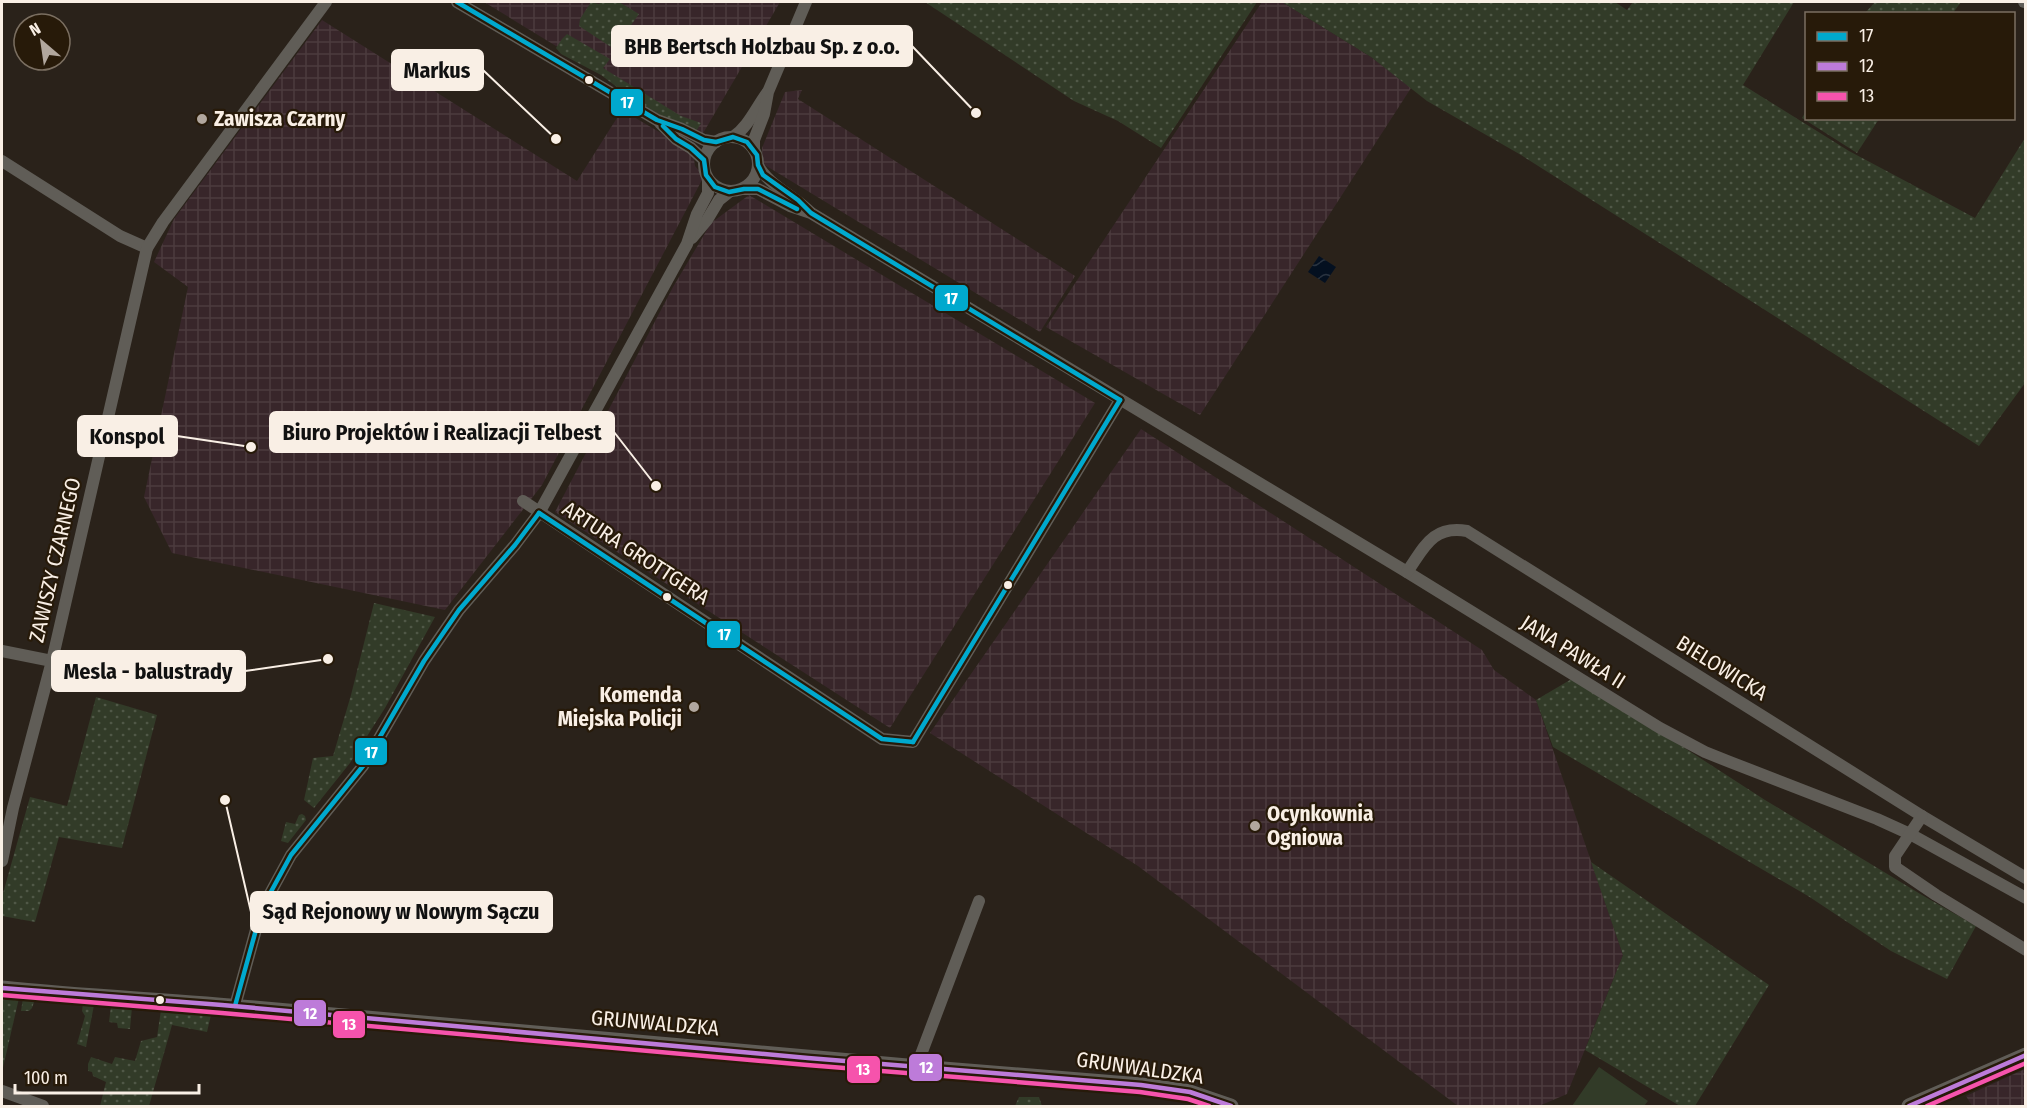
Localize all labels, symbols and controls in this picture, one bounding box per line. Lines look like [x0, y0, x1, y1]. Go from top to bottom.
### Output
north arrow [12, 12, 72, 72]
legend [1805, 12, 2015, 120]
text: N [26, 19, 44, 40]
text: 17 [1859, 25, 1873, 47]
callout: BHB Bertsch Holzbau Sp. z o.o. [612, 26, 912, 66]
text: BHB Bertsch Holzbau Sp. z o.o. [624, 33, 900, 60]
callout: Markus [392, 50, 483, 90]
text: 12 [1859, 55, 1874, 77]
text: Markus [404, 57, 471, 84]
unlabelled marker [583, 74, 595, 86]
text: 13 [1859, 85, 1874, 107]
line badge: 17 [610, 88, 644, 117]
text: 17 [620, 93, 634, 112]
place label: Zawisza Czarny [214, 106, 346, 132]
marker: Zawisza Czarny [195, 112, 209, 126]
line badge: 17 [934, 284, 969, 312]
text: 17 [944, 289, 958, 308]
callout: Biuro Projektów i Realizacji Telbest [270, 412, 614, 452]
callout: Konspol [78, 416, 177, 456]
text: Biuro Projektów i Realizacji Telbest [282, 419, 602, 446]
text: Konspol [90, 423, 165, 450]
street label: ZAWISZY CZARNEGO [23, 475, 87, 645]
street label: ARTURA GROTTGERA [557, 496, 715, 610]
unlabelled marker [1002, 579, 1014, 591]
unlabelled marker [661, 591, 673, 603]
street label: JANA PAWŁA II [1516, 610, 1630, 694]
line badge: 17 [706, 620, 741, 649]
text: 17 [717, 625, 731, 644]
street label: BIELOWICKA [1672, 630, 1772, 706]
callout: Mesla - balustrady [52, 651, 245, 691]
text: Mesla - balustrady [64, 658, 233, 685]
place label: Komenda Miejska Policji [558, 682, 682, 732]
marker: Komenda Miejska Policji [687, 700, 701, 714]
line badge: 17 [354, 737, 388, 766]
text: 17 [364, 743, 378, 762]
place label: Ocynkownia Ogniowa [1267, 801, 1373, 851]
marker: Ocynkownia Ogniowa [1248, 819, 1262, 833]
callout: Sąd Rejonowy w Nowym Sączu [251, 892, 552, 932]
text: Sąd Rejonowy w Nowym Sączu [263, 898, 539, 925]
unlabelled marker [154, 994, 166, 1006]
line badge: 12 [293, 999, 327, 1027]
text: 12 [303, 1004, 318, 1023]
street label: GRUNWALDZKA [590, 1004, 720, 1042]
line badge: 13 [332, 1010, 366, 1039]
text: 13 [342, 1015, 357, 1034]
street label: GRUNWALDZKA [1075, 1046, 1205, 1090]
line badge: 12 [908, 1053, 943, 1082]
line badge: 13 [846, 1055, 881, 1084]
scale bar [15, 1057, 200, 1095]
text: 12 [919, 1058, 934, 1077]
text: 13 [856, 1060, 871, 1079]
text: 100 m [24, 1067, 68, 1089]

